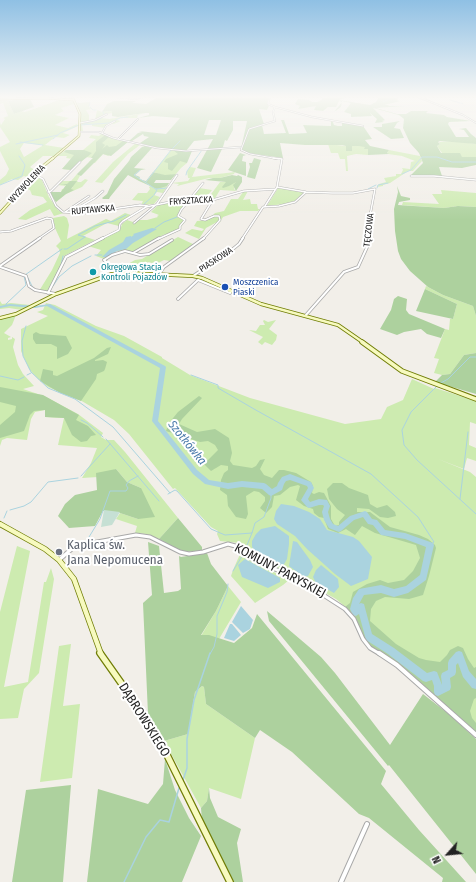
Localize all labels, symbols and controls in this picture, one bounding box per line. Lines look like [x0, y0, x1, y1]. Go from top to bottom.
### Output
street label: WYZWOLENIA [7, 163, 47, 205]
street label: FRYSZTACKA [169, 194, 213, 208]
street label: RUPTAWSKA [71, 203, 115, 217]
street label: TĘCZOWA [362, 212, 376, 248]
street label: PIASKOWA [197, 245, 235, 275]
place label: Okręgowa Stacja Kontroli Pojazdów [101, 262, 167, 283]
marker: Okręgowa Stacja Kontroli Pojazdów [88, 267, 98, 277]
place label: Moszczenica Piaski [233, 277, 278, 298]
marker: Moszczenica Piaski [220, 282, 230, 292]
water label: Szotkówka [165, 418, 209, 468]
place label: Kaplica św. Jana Nepomucena [67, 537, 163, 568]
street label: KOMUNY PARYSKIEJ [232, 540, 328, 602]
marker: Kaplica św. Jana Nepomucena [54, 547, 64, 557]
street label: DĄBROWSKIEGO [115, 680, 173, 760]
north arrow [428, 834, 468, 874]
text: N [430, 854, 444, 866]

